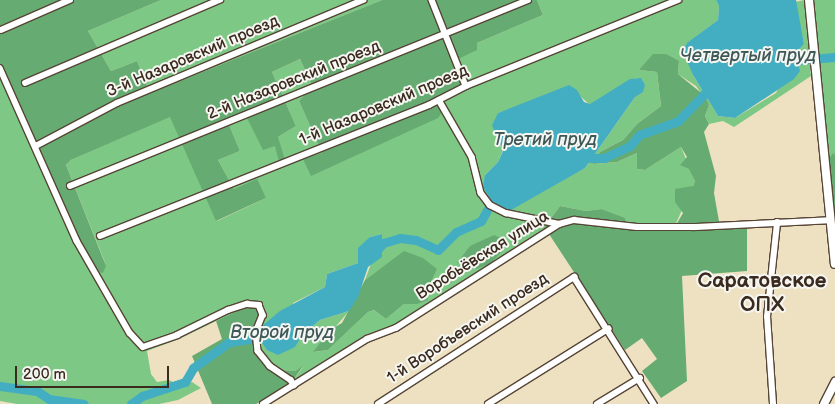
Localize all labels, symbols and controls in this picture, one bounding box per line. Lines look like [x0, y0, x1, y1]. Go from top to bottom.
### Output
street label: 3-й Назаровский проезд [104, 12, 282, 102]
street label: 2-й Назаровский проезд [205, 38, 383, 124]
water label: Четвертый пруд [680, 45, 816, 67]
street label: 1-й Назаровский проезд [297, 62, 471, 150]
water label: Третий пруд [493, 129, 597, 151]
street label: Воробьёвская улица [413, 207, 553, 305]
district label: Саратовское ОПХ [698, 268, 826, 318]
street label: 1-й Воробъевский проезд [384, 270, 552, 388]
water label: Второй пруд [230, 322, 334, 344]
scale bar [18, 356, 171, 388]
text: 200 m [23, 365, 66, 384]

